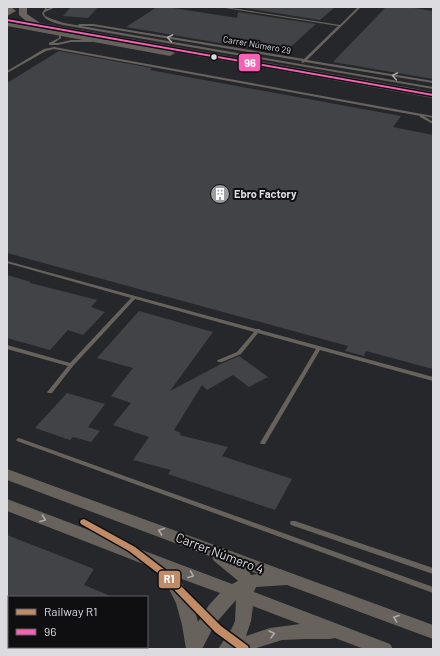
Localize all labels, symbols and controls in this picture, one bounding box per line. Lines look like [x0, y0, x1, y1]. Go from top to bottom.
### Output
street label: Carrer Número 29 [222, 33, 292, 56]
one-way arrow [167, 34, 173, 43]
unlabelled marker [209, 52, 219, 62]
line badge: 96 [238, 53, 261, 72]
text: 96 [244, 56, 256, 69]
one-way arrow [391, 72, 398, 81]
building icon: Ebro Factory [209, 183, 231, 205]
place label: Ebro Factory [234, 187, 297, 200]
one-way arrow [40, 514, 47, 522]
one-way arrow [157, 528, 164, 536]
street label: Carrer Número 4 [174, 529, 266, 577]
line badge: R1 [158, 570, 181, 589]
one-way arrow [188, 571, 195, 579]
text: R1 [164, 572, 174, 585]
legend [8, 596, 148, 648]
text: Railway R1 [44, 604, 97, 618]
one-way arrow [393, 615, 400, 623]
text: 96 [44, 624, 56, 638]
one-way arrow [269, 630, 276, 639]

